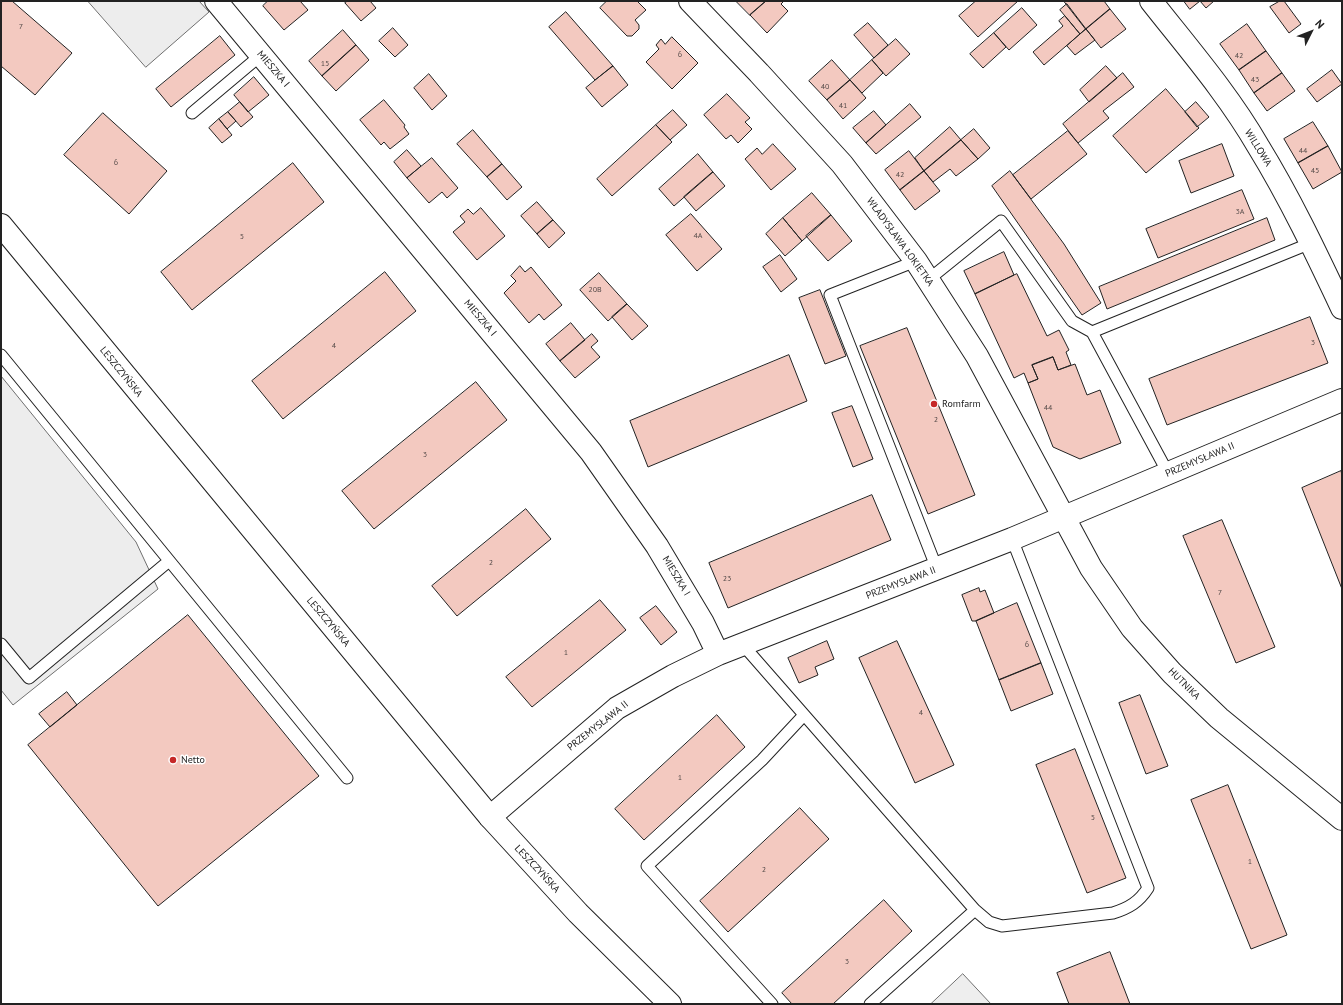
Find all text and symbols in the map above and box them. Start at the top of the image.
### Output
north arrow [1291,12,1331,52]
text: N [1312,17,1328,31]
house number: 7 [19,22,23,32]
street label: MIESZKA I [254,48,292,90]
house number: 6 [678,50,682,60]
house number: 42 [1235,51,1243,61]
house number: 15 [321,59,329,69]
house number: 43 [1251,75,1259,85]
house number: 40 [821,82,829,92]
house number: 41 [839,101,847,111]
street label: WILLOWA [1242,127,1274,169]
house number: 44 [1299,146,1307,156]
house number: 6 [114,158,118,168]
house number: 45 [1311,166,1319,176]
house number: 42 [896,170,904,180]
street label: WŁADYSŁAWA ŁOKIETKA [864,195,936,289]
house number: 3A [1235,207,1245,217]
house number: 4A [693,231,703,241]
house number: 5 [240,232,244,242]
house number: 20B [588,285,602,295]
street label: MIESZKA I [461,297,499,339]
house number: 3 [1311,338,1315,348]
house number: 4 [332,341,336,351]
street label: LESZCZYŃSKA [97,345,145,399]
place label: Romfarm [942,398,981,410]
marker: Romfarm [929,399,939,409]
house number: 44 [1044,403,1052,413]
house number: 2 [934,415,938,425]
street label: PRZEMYSŁAWA II [1164,440,1236,480]
house number: 3 [423,450,427,460]
street label: MIESZKA I [659,554,693,598]
house number: 2 [489,558,493,568]
street label: PRZEMYSŁAWA II [864,564,938,602]
house number: 23 [723,574,731,584]
house number: 7 [1218,588,1222,598]
street label: LESZCZYŃSKA [304,595,352,649]
house number: 6 [1025,640,1029,650]
house number: 1 [564,648,568,658]
street label: HUTNIKA [1166,666,1202,702]
street label: PRZEMYSŁAWA II [565,698,631,754]
house number: 4 [919,708,923,718]
place label: Netto [181,754,205,766]
marker: Netto [168,755,178,765]
house number: 1 [678,773,682,783]
house number: 5 [1091,813,1095,823]
street label: LESZCZYŃSKA [512,843,562,895]
house number: 1 [1248,857,1252,867]
house number: 2 [762,865,766,875]
house number: 3 [845,957,849,967]

